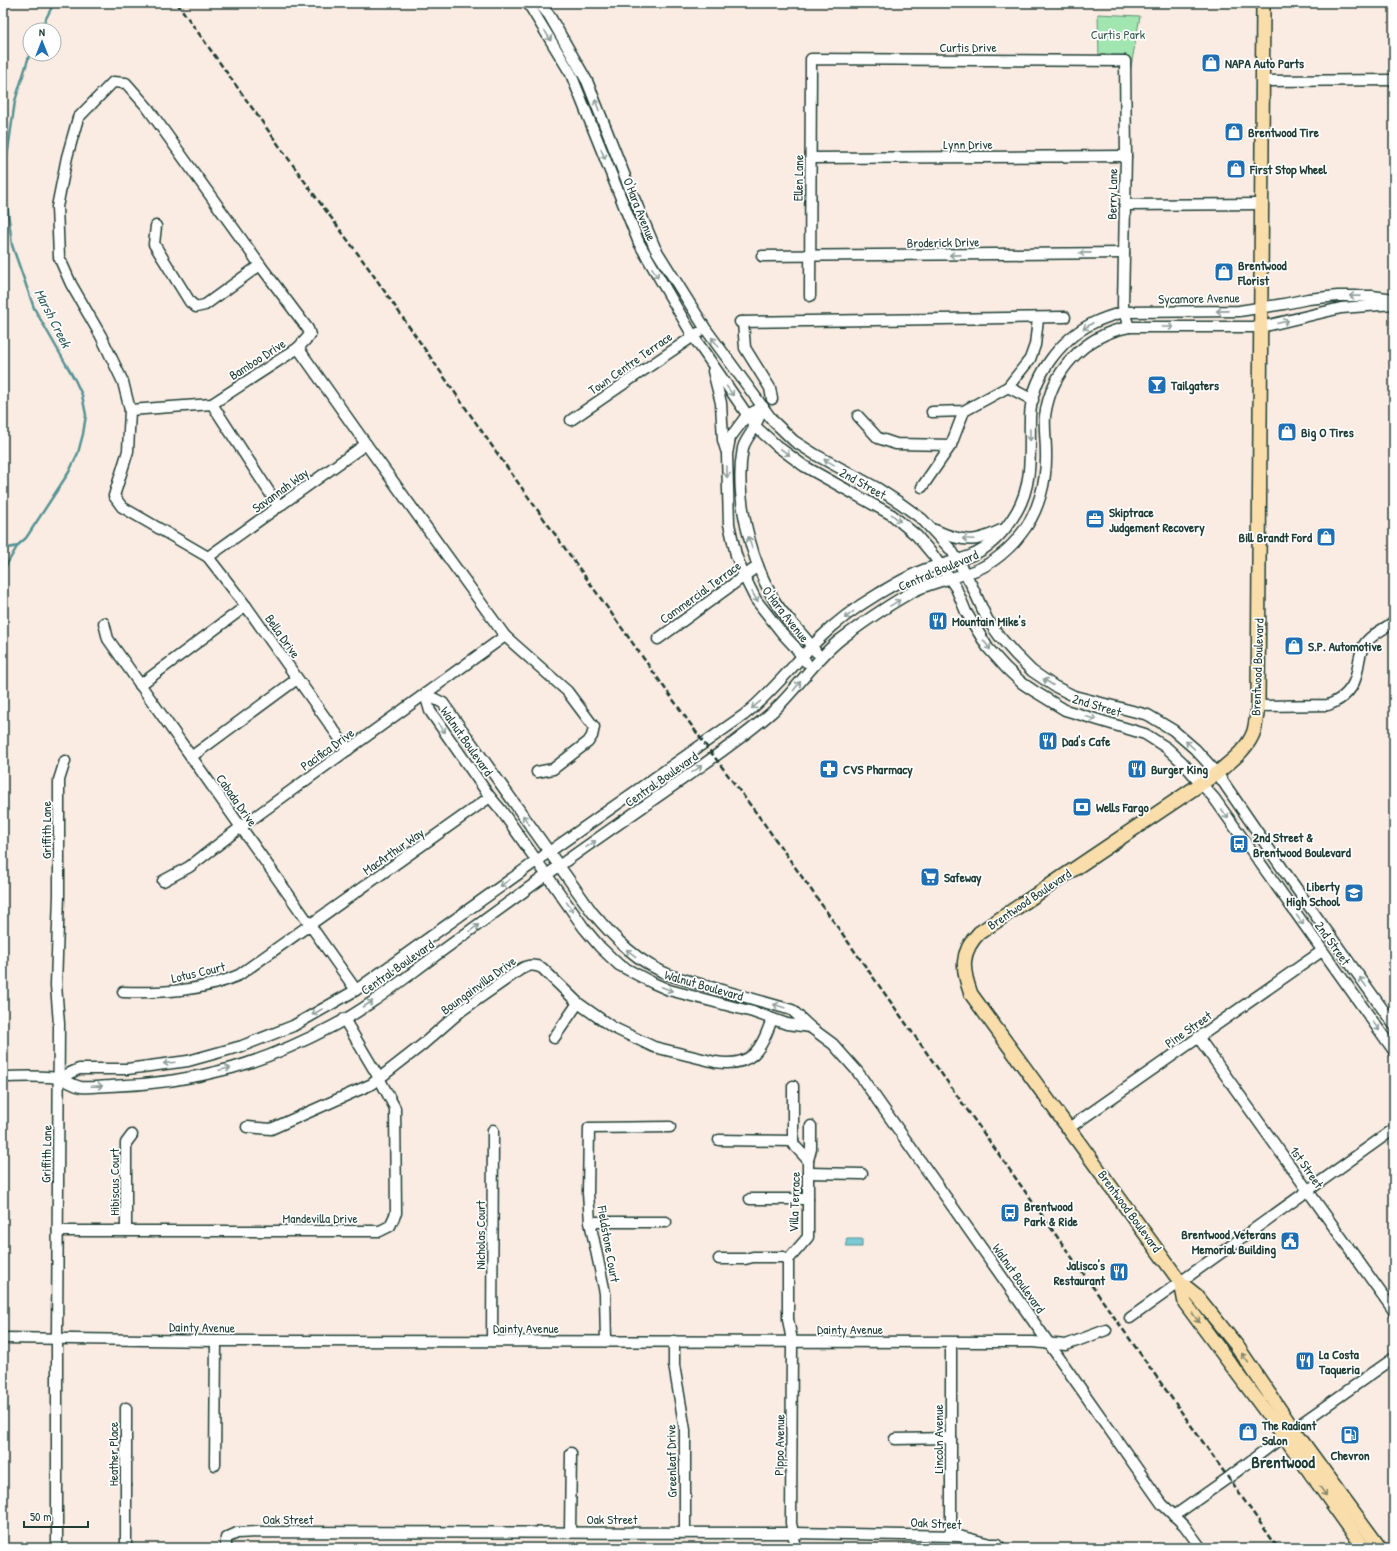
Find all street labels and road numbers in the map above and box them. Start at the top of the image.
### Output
street label: Curtis Drive [939,38,997,56]
street label: Lynn Drive [943,135,993,153]
street label: Ellen Lane [789,155,807,201]
street label: Berry Lane [1103,168,1121,220]
street label: O'Hara Avenue [619,175,661,243]
street label: Broderick Drive [906,232,980,252]
street label: Sycamore Avenue [1158,288,1240,308]
street label: Town Centre Terrace [584,327,676,399]
street label: Bamboo Drive [225,334,289,384]
street label: Savannah Way [248,463,312,516]
street label: 2nd Street [837,463,890,503]
street label: Central Boulevard [895,545,981,595]
street label: Commercial Terrace [656,556,744,628]
street label: O'Hara Avenue [758,582,814,646]
street label: Bella Drive [261,610,305,662]
street label: Brentwood Boulevard [1246,618,1268,716]
street label: 2nd Street [1070,689,1124,721]
street label: Walnut Boulevard [436,703,498,779]
street label: Pacifica Drive [297,723,357,775]
street label: Central Boulevard [621,747,701,811]
street label: Cabada Drive [212,770,262,830]
street label: Griffith Lane [37,801,55,859]
street label: MacArthur Way [359,823,428,879]
street label: Brentwood Boulevard [983,864,1075,934]
street label: 2nd Street [1311,917,1355,969]
street label: Central Boulevard [357,935,437,999]
street label: Boungainvilla Drive [437,952,519,1018]
street label: Lotus Court [169,957,227,987]
street label: Walnut Boulevard [663,965,745,1005]
street label: Pine Street [1161,1006,1215,1052]
street label: Griffith Lane [36,1125,56,1183]
street label: 1st Street [1286,1142,1328,1192]
street label: Hibiscus Court [105,1148,123,1216]
street label: Brentwood Boulevard [1094,1166,1166,1256]
street label: Villa Terrace [784,1171,804,1233]
street label: Nicholas Court [471,1200,489,1270]
street label: Fieldstone Court [593,1203,625,1284]
street label: Mandevilla Drive [282,1209,358,1227]
street label: Walnut Boulevard [988,1240,1050,1316]
street label: Dainty Avenue [169,1317,235,1337]
street label: Dainty Avenue [493,1319,559,1337]
street label: Dainty Avenue [817,1320,883,1338]
street label: Lincoln Avenue [929,1404,947,1474]
street label: Pippo Avenue [769,1414,789,1476]
street label: Heather Place [104,1422,122,1486]
street label: Greenleaf Drive [661,1424,681,1498]
street label: Oak Street [263,1510,314,1528]
street label: Oak Street [587,1510,638,1528]
street label: Oak Street [910,1513,962,1533]

